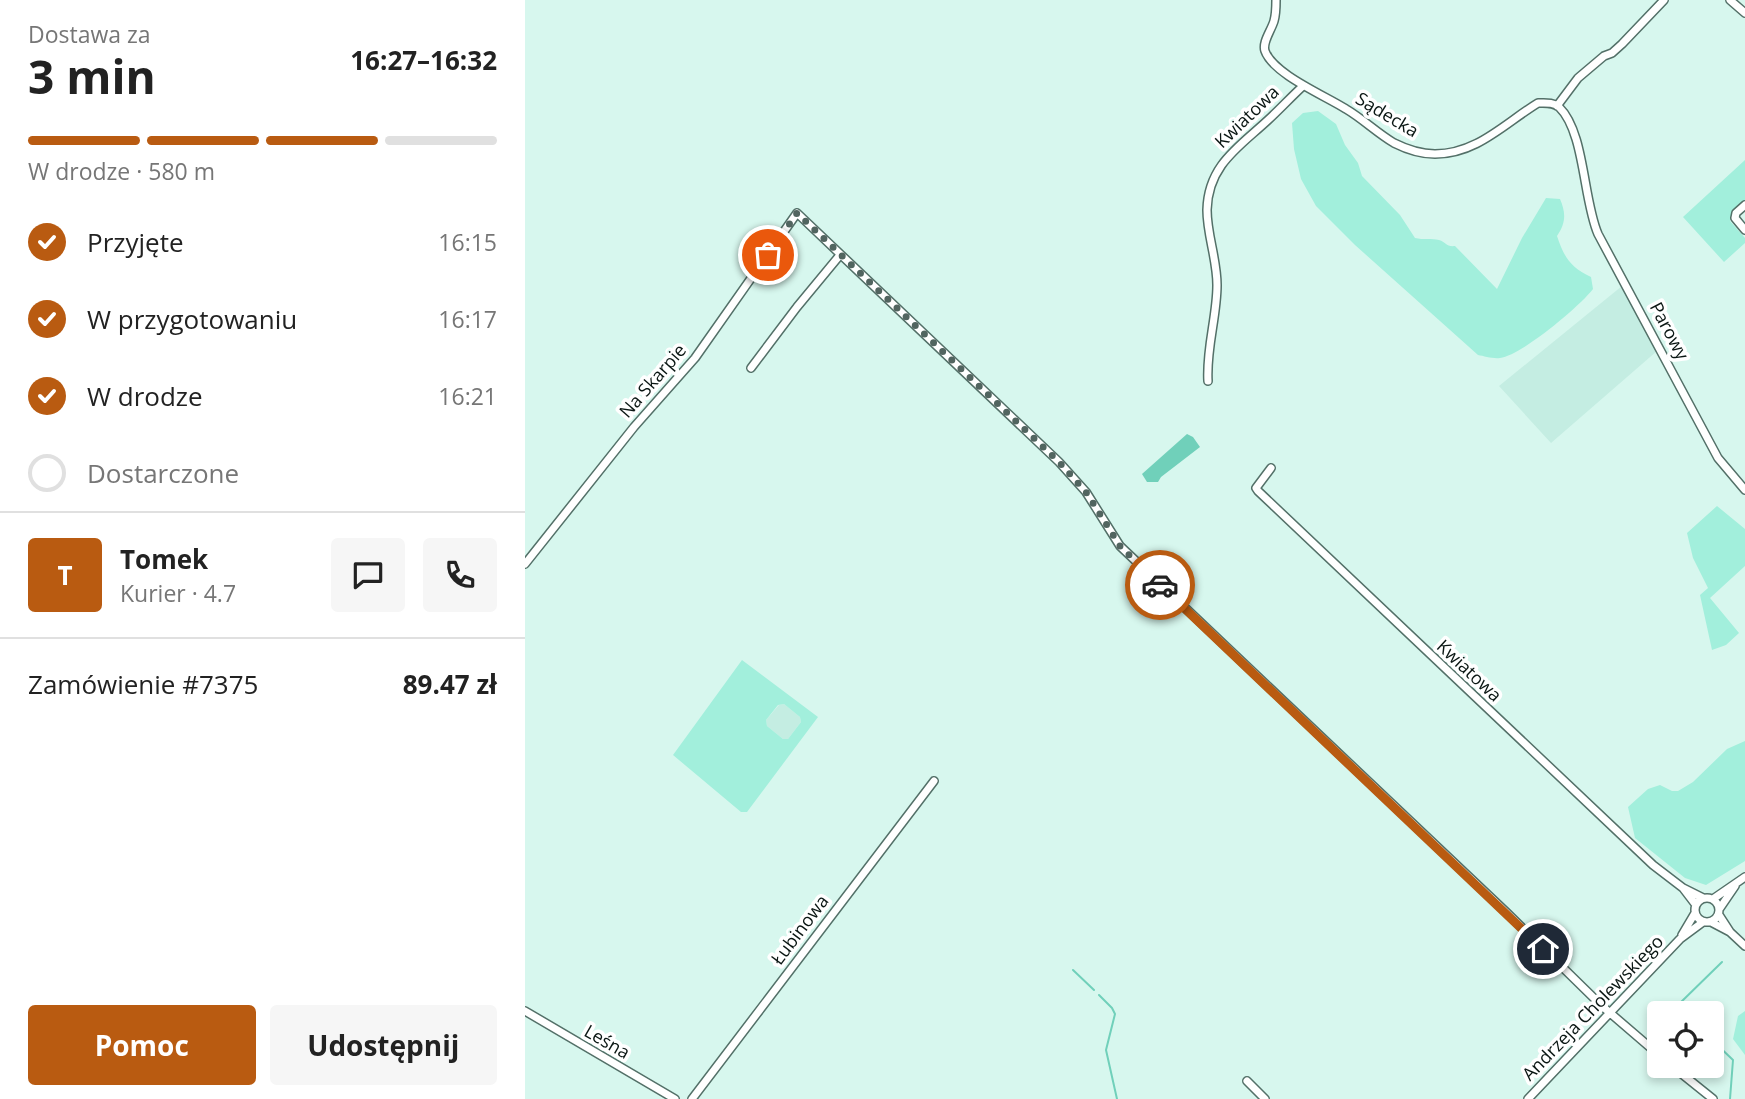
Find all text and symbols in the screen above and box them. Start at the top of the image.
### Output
text: Dostawa za [28,18,151,50]
text: 16:27–16:32 [350,42,497,78]
text: 3 min [28,45,156,107]
street label: Kwiatowa [1209,80,1284,153]
street label: Sądecka [1352,86,1423,142]
text: W drodze · 580 m [28,155,215,187]
icon: check [28,223,66,261]
text: Przyjęte [87,224,184,260]
pin [738,225,798,285]
text: 16:15 [438,226,497,258]
icon: bag [749,236,787,274]
street label: Parowy [1645,298,1695,364]
icon: check [28,300,66,338]
text: W przygotowaniu [87,301,297,337]
text: 16:17 [438,303,497,335]
street label: Na Skarpie [613,338,691,422]
icon: check [28,377,66,415]
text: W drodze [87,378,203,414]
text: 16:21 [438,380,497,412]
text: Dostarczone [87,455,239,491]
button: chat [331,538,405,612]
button: phone [423,538,497,612]
text: Tomek [120,541,208,577]
courier [1125,550,1195,620]
text: T [57,557,73,593]
icon: car [1141,566,1179,604]
text: Kurier · 4.7 [120,577,236,609]
street label: Kwiatowa [1432,634,1507,707]
text: Zamówienie #7375 [28,666,258,702]
text: 89.47 zł [403,666,497,702]
street label: Łubinowa [765,890,833,969]
pin [1513,919,1573,979]
street label: Andrzeja Cholewskiego [1516,929,1668,1085]
icon: home [1524,930,1562,968]
map controls [1647,1001,1724,1078]
button: locate [1647,1001,1724,1078]
button: Pomoc [28,1005,256,1085]
button: Udostępnij [270,1005,497,1085]
street label: Leśna [580,1018,635,1064]

